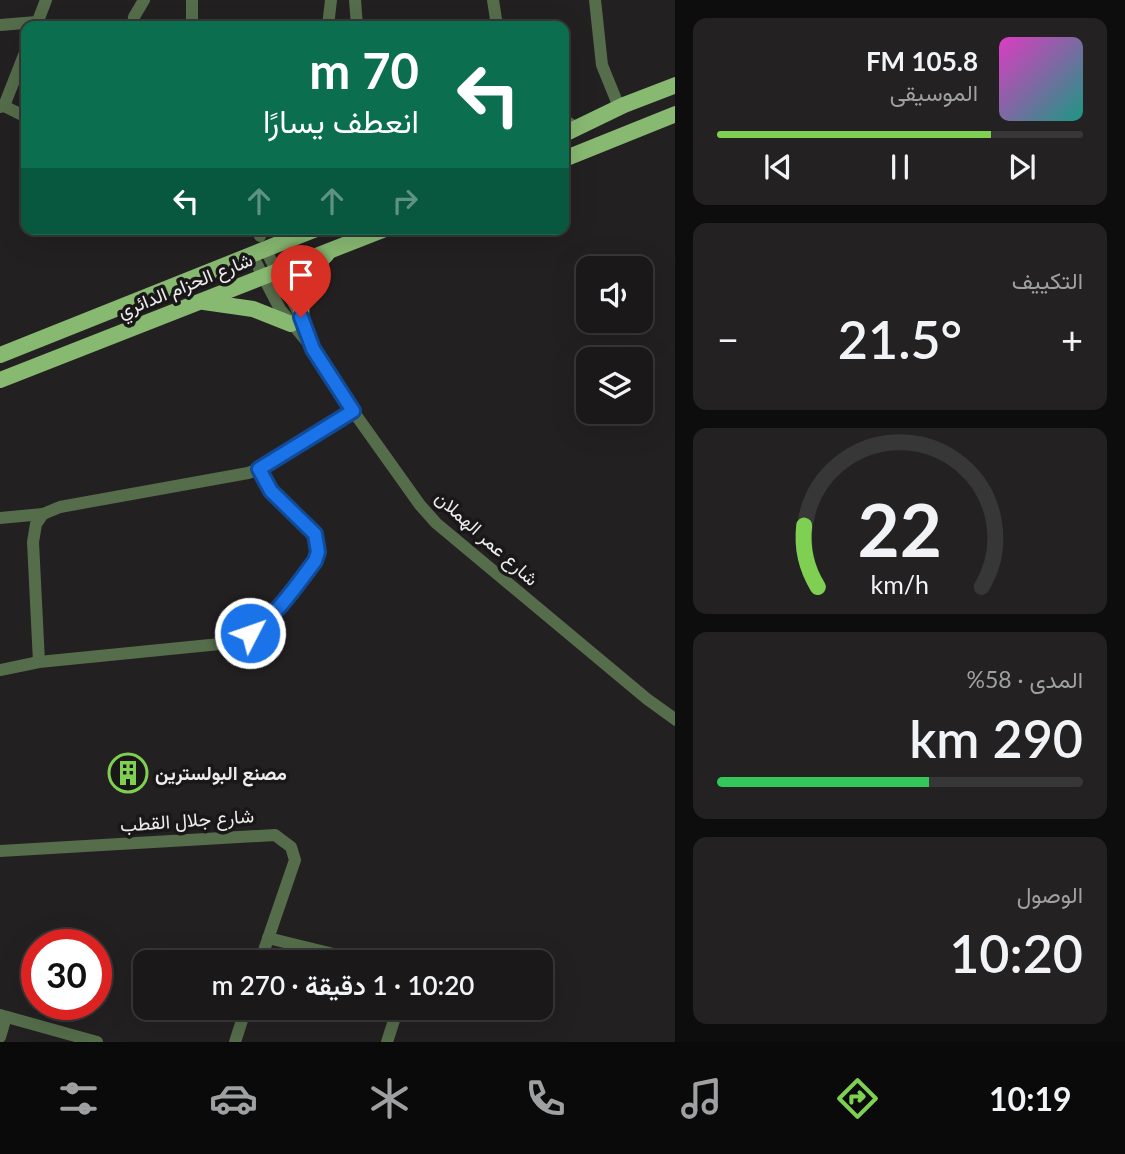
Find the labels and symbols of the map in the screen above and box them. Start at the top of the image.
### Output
pin [271,245,331,317]
street label: شارع الحزام الدائري [114,247,258,327]
street label: شارع عمر الهملان [430,485,544,591]
position arrow [213,596,287,670]
building icon: مصنع البولسترين [107,752,149,794]
place label: مصنع البولسترين [155,761,287,787]
street label: شارع جلال القطب [119,803,255,838]
speed limit sign: 30 [21,929,112,1020]

